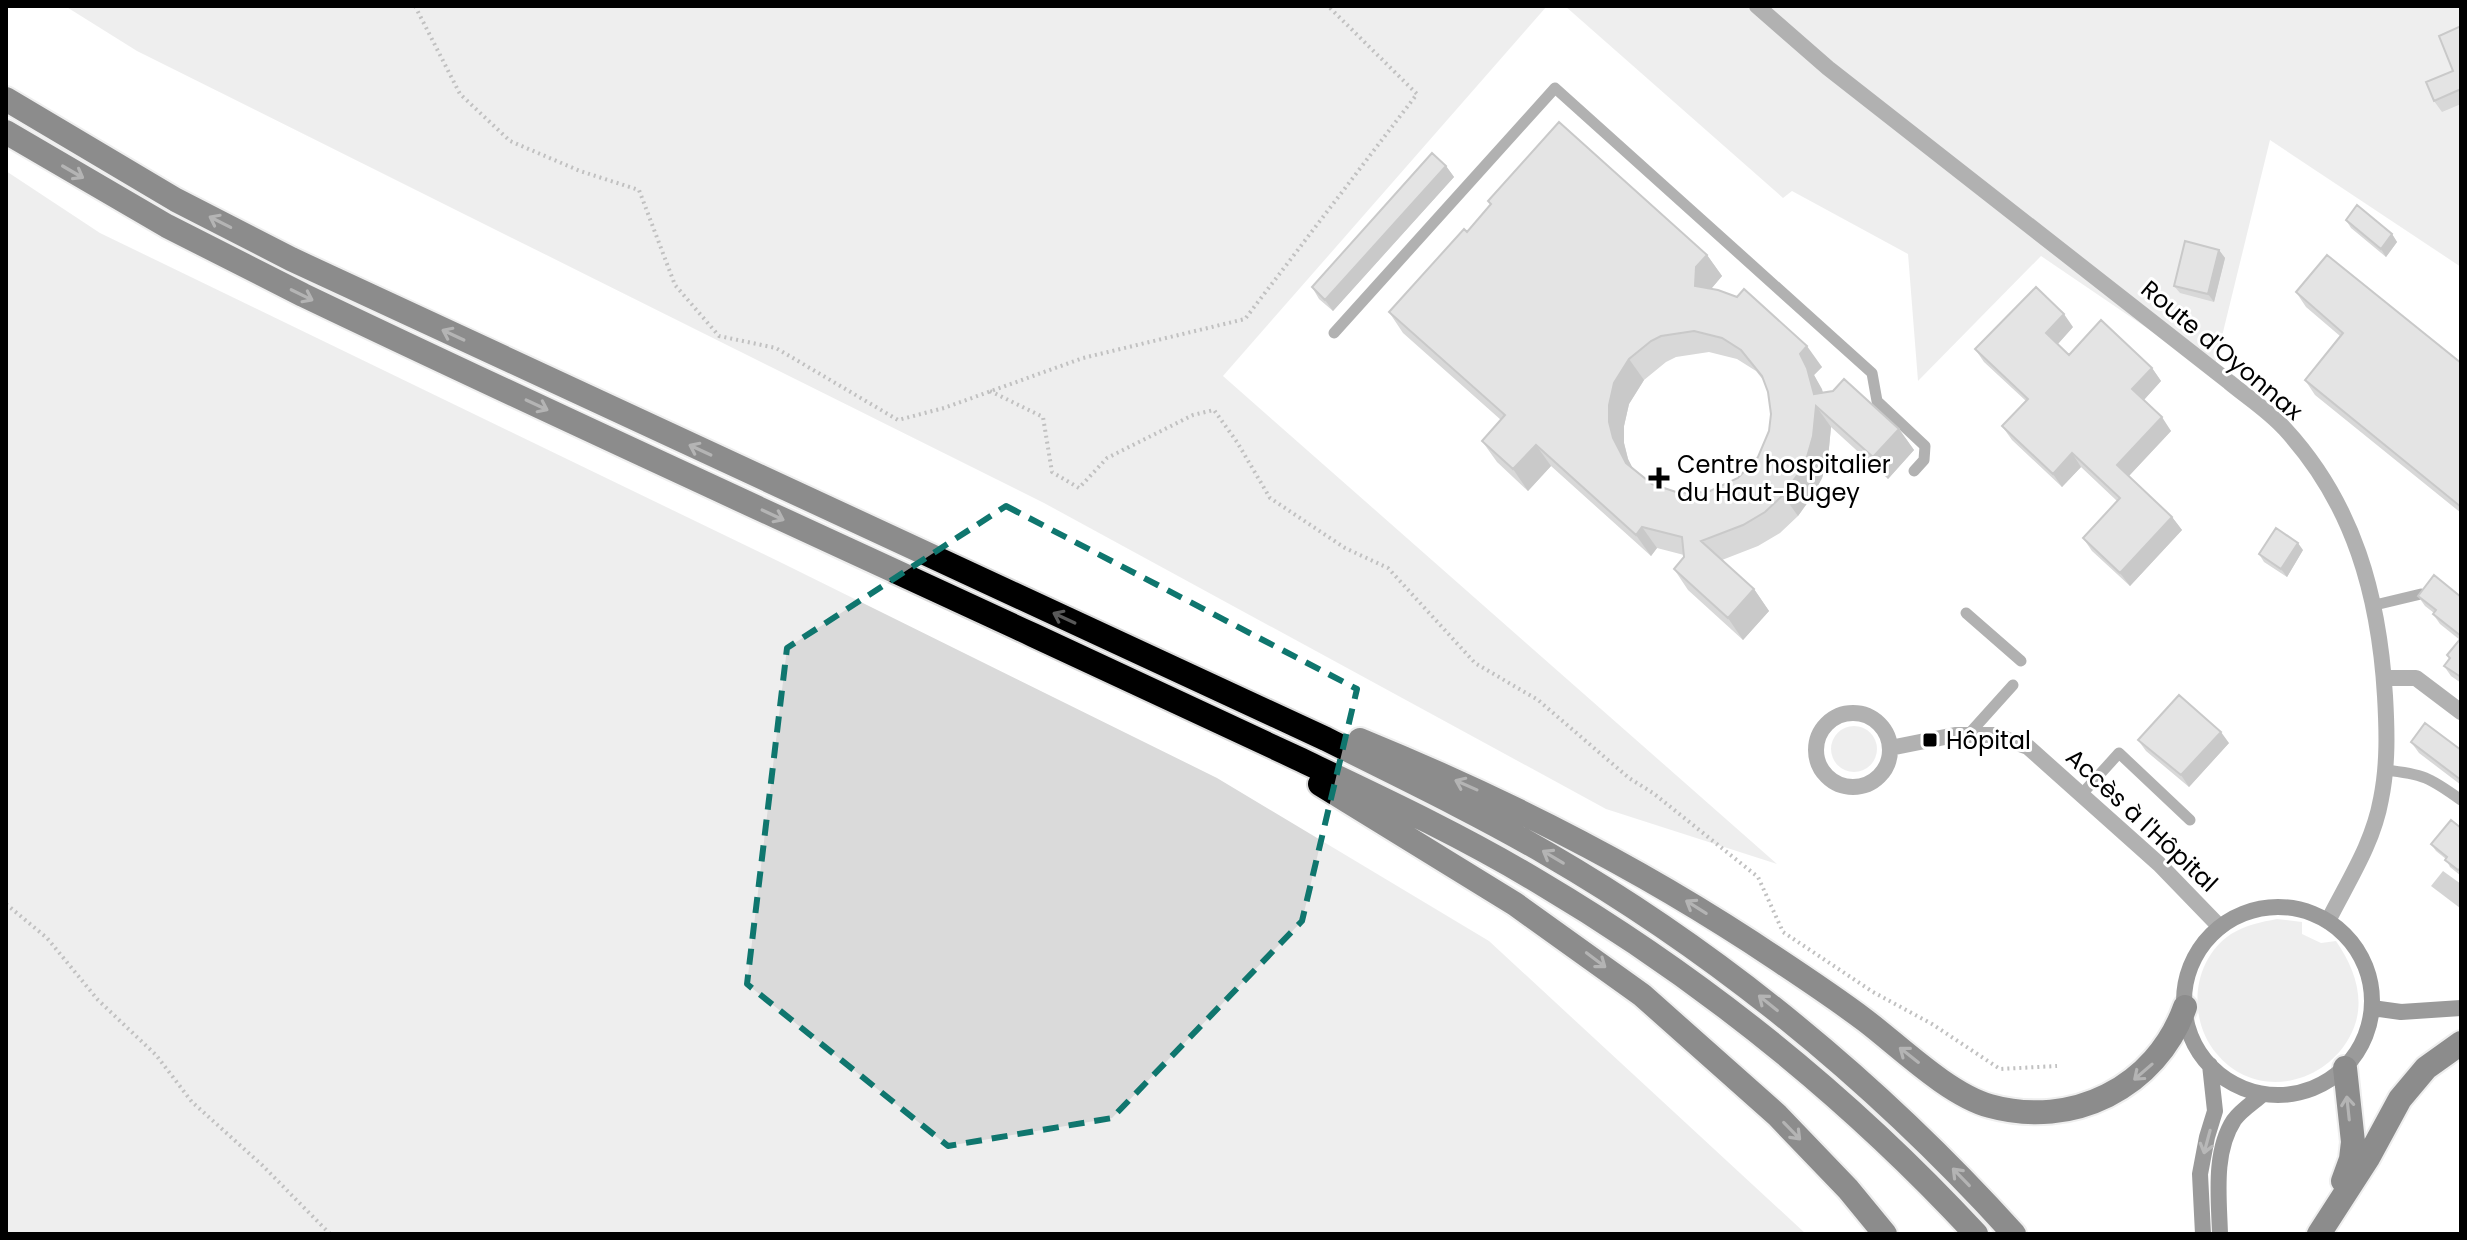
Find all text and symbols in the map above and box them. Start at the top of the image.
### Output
one-way arrow [61,165,84,181]
one-way arrow [208,213,232,229]
street label: Route d'Oyonnax [2134,273,2310,428]
one-way arrow [289,288,313,303]
one-way arrow [442,327,466,342]
one-way arrow [525,398,549,413]
one-way arrow [689,442,713,457]
place label: Centre hospitalier du Haut-Bugey [1677,448,1891,509]
marker: Centre hospitalier du Haut-Bugey [1648,467,1670,489]
one-way arrow [761,508,785,523]
one-way arrow [1052,610,1076,625]
place label: Hôpital [1946,724,2031,757]
marker: Hôpital [1921,731,1939,749]
street label: Accès à l'Hôpital [2059,741,2225,899]
one-way arrow [1454,777,1478,792]
one-way arrow [1542,849,1565,865]
one-way arrow [1685,898,1707,915]
one-way arrow [1584,952,1606,969]
one-way arrow [1758,994,1779,1012]
one-way arrow [1899,1046,1920,1063]
one-way arrow [2133,1062,2153,1080]
one-way arrow [2341,1095,2356,1121]
one-way arrow [1782,1120,1800,1140]
one-way arrow [2198,1128,2213,1154]
one-way arrow [1951,1167,1970,1187]

